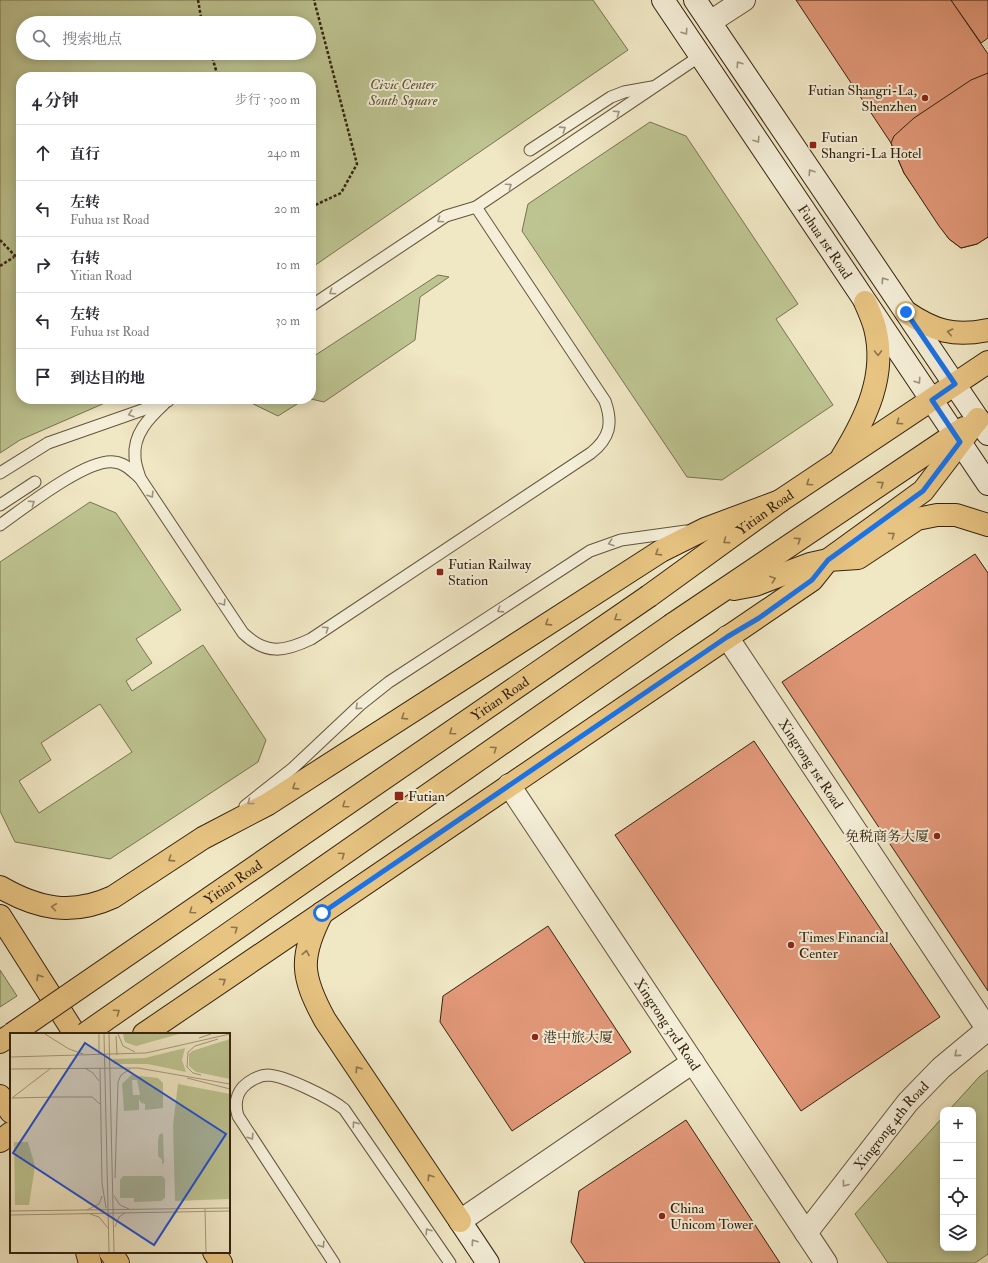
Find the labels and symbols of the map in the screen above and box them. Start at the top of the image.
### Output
one-way arrow [680,28,687,35]
one-way arrow [736,61,744,68]
park label: Civic Center South Square [368,76,438,109]
place label: Futian Shangri-La, Shenzhen [808,82,917,115]
marker: Futian Shangri-La, Shenzhen [920,93,930,103]
one-way arrow [612,111,619,118]
one-way arrow [559,126,566,134]
place label: Futian Shangri-La Hotel [821,129,922,162]
one-way arrow [752,136,759,143]
marker: Futian Shangri-La Hotel [808,140,818,150]
one-way arrow [808,169,816,176]
one-way arrow [505,183,512,190]
street label: Fuhua 1st Road [794,201,856,282]
one-way arrow [437,215,444,223]
one-way arrow [882,277,889,284]
one-way arrow [329,287,336,294]
route end [897,303,915,321]
one-way arrow [946,328,953,336]
one-way arrow [874,350,882,356]
one-way arrow [914,377,921,384]
one-way arrow [128,409,135,418]
one-way arrow [897,417,904,424]
one-way arrow [806,478,813,485]
one-way arrow [876,482,883,489]
street label: Yitian Road [733,486,797,539]
one-way arrow [146,490,153,497]
one-way arrow [28,501,35,508]
one-way arrow [888,533,895,540]
one-way arrow [723,536,730,544]
one-way arrow [794,537,801,545]
one-way arrow [608,538,615,547]
one-way arrow [655,548,662,556]
place label: Futian Railway Station [448,556,532,589]
marker: Futian Railway Station [435,567,445,577]
one-way arrow [769,575,776,583]
one-way arrow [218,599,226,606]
one-way arrow [497,605,504,613]
one-way arrow [615,613,622,620]
one-way arrow [546,619,553,626]
one-way arrow [322,626,329,634]
street label: Yitian Road [468,673,532,724]
one-way arrow [355,702,363,709]
one-way arrow [401,712,408,719]
street label: Xingrong 1st Road [775,715,847,812]
one-way arrow [450,727,457,734]
one-way arrow [490,747,497,754]
one-way arrow [292,782,299,789]
place label: Futian [408,788,445,805]
marker: Futian [393,790,405,802]
one-way arrow [248,797,255,804]
one-way arrow [343,800,350,807]
place label: 免税商务大厦 [845,828,929,845]
marker: 免税商务大厦 [932,831,942,841]
one-way arrow [338,852,345,860]
one-way arrow [168,854,175,862]
street label: Yitian Road [201,856,265,908]
one-way arrow [51,903,57,912]
route start [313,904,331,922]
one-way arrow [189,906,196,913]
one-way arrow [231,926,238,934]
place label: Times Financial Center [799,929,889,962]
marker: Times Financial Center [786,940,796,950]
one-way arrow [302,950,310,956]
one-way arrow [37,975,44,982]
street label: Xingrong 3rd Road [631,975,704,1074]
one-way arrow [218,978,225,985]
one-way arrow [113,1009,120,1017]
place label: 港中旅大厦 [543,1029,613,1046]
marker: 港中旅大厦 [530,1032,540,1042]
inset map [10,1033,230,1253]
one-way arrow [954,1049,962,1056]
one-way arrow [355,1066,362,1073]
street label: Xingrong 4th Road [850,1078,932,1173]
one-way arrow [353,1121,360,1128]
one-way arrow [246,1132,253,1139]
one-way arrow [427,1174,435,1181]
one-way arrow [843,1179,850,1186]
place label: China Unicom Tower [670,1200,754,1233]
marker: China Unicom Tower [657,1211,667,1221]
one-way arrow [425,1228,433,1235]
one-way arrow [471,1239,479,1246]
one-way arrow [318,1241,325,1248]

